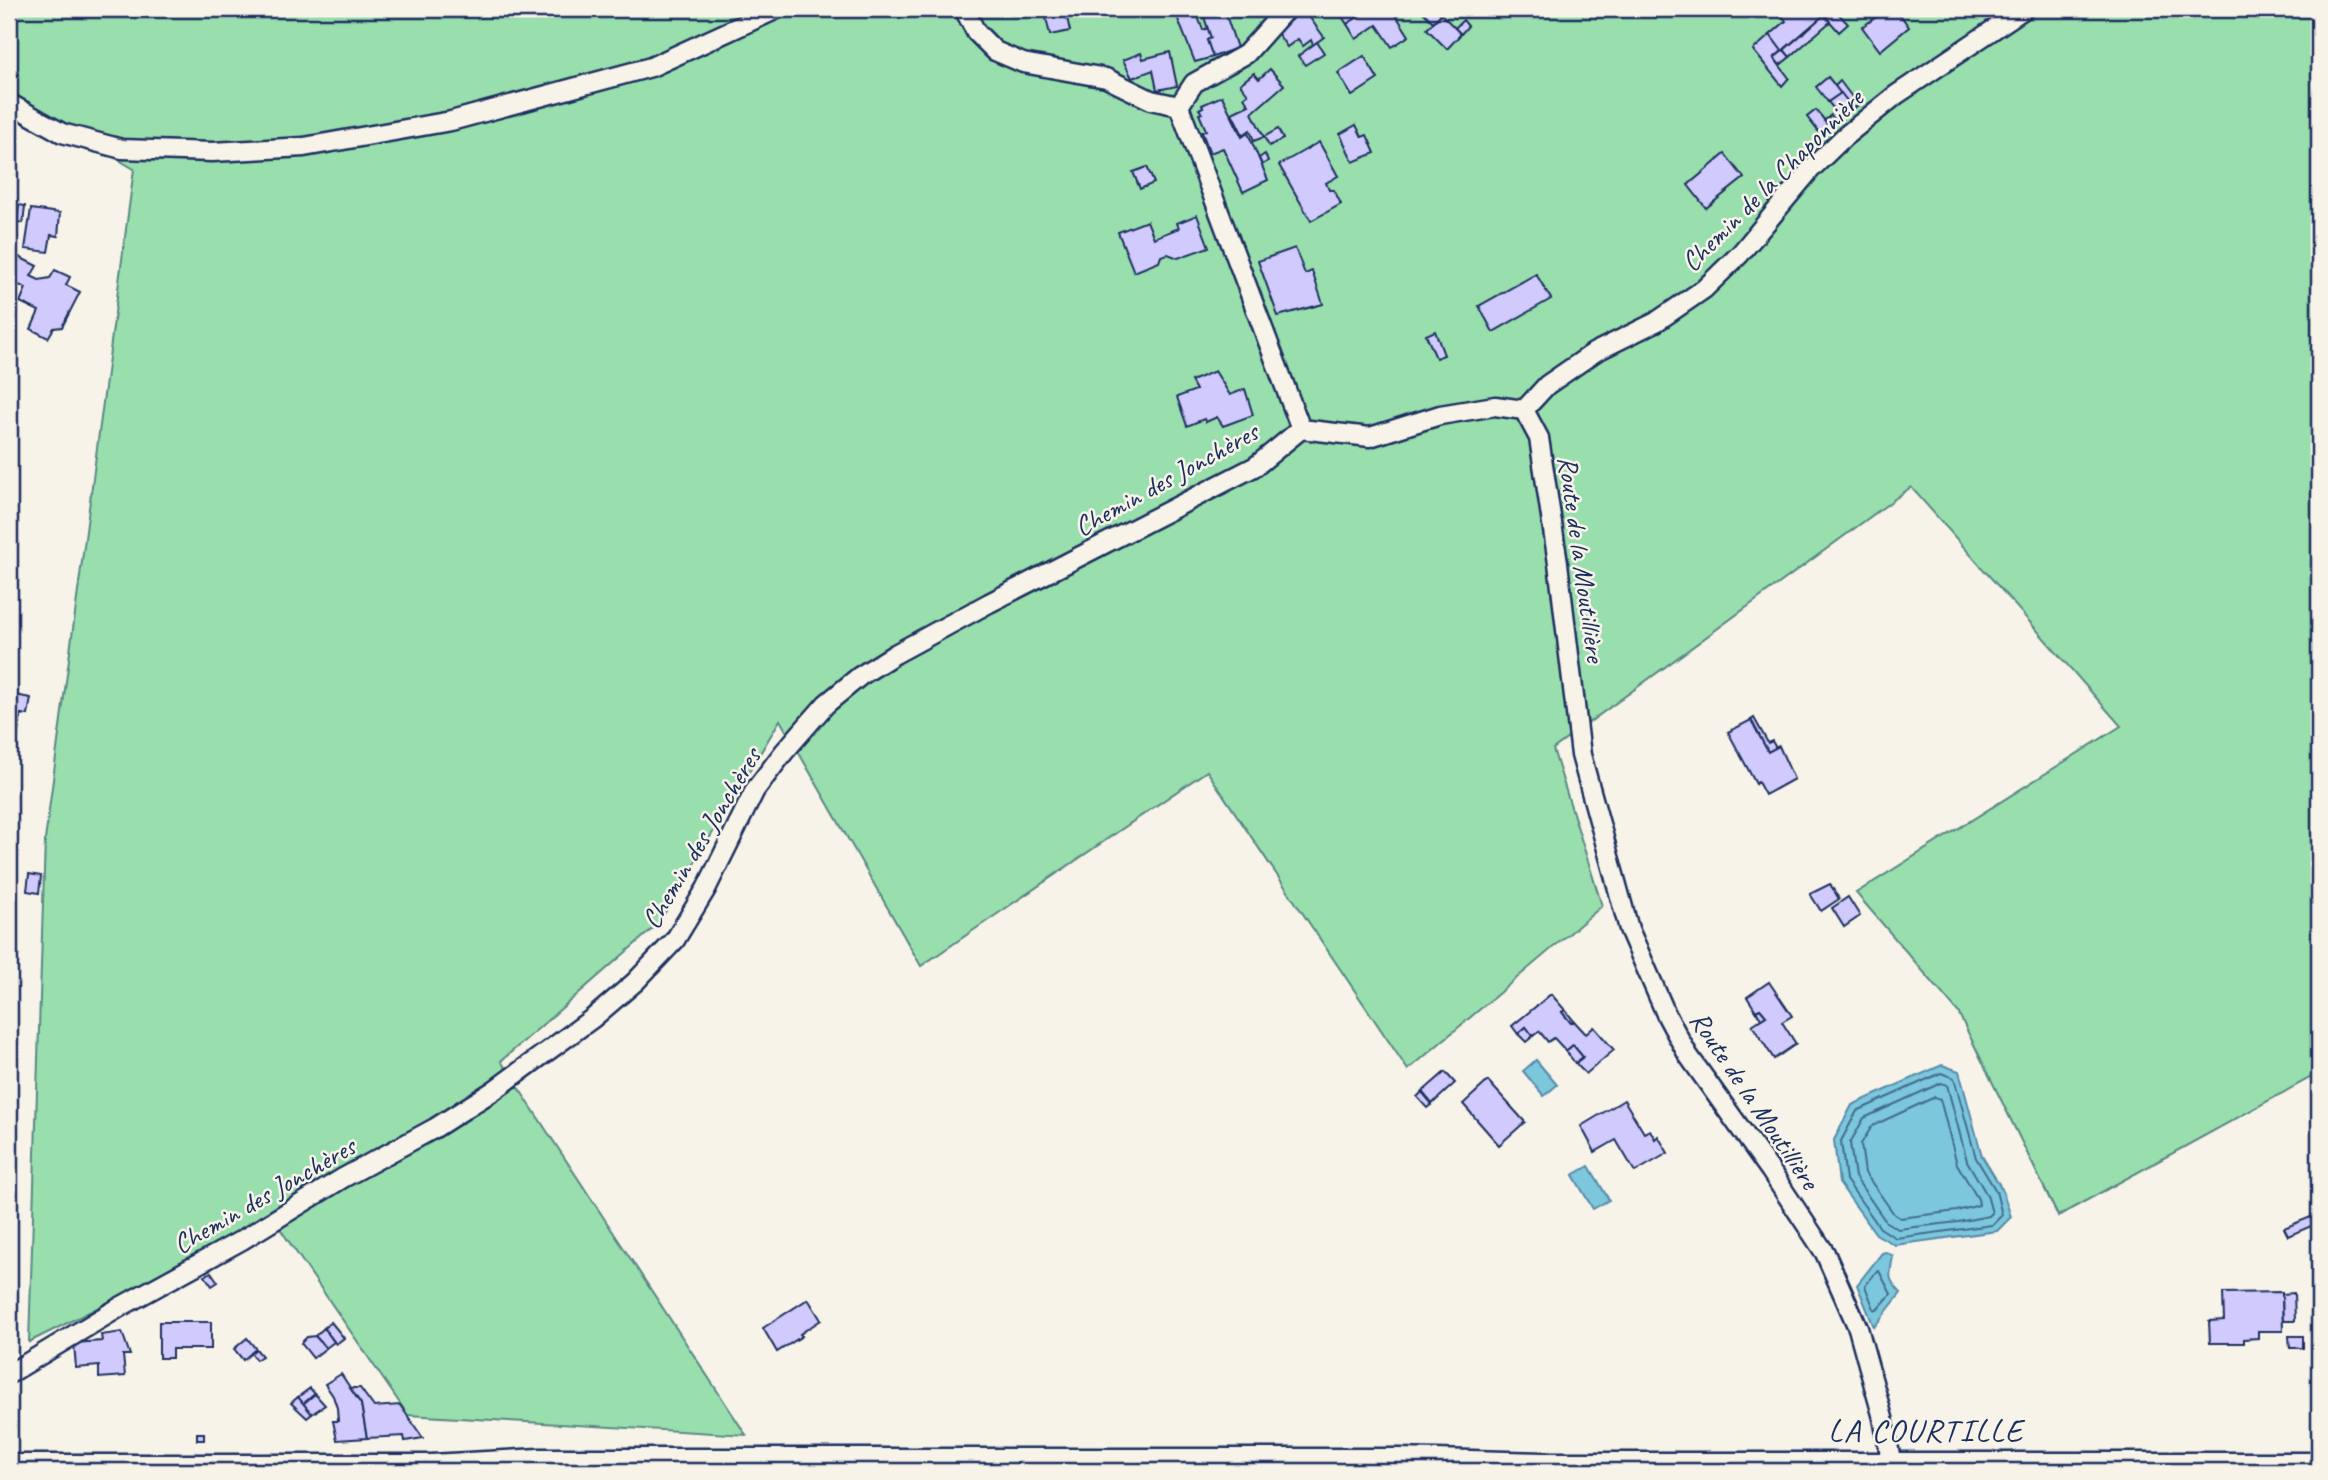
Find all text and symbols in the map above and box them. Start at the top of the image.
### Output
street label: Chemin de la Chaponnière [1673,80,1872,279]
street label: Chemin des Jonchères [1068,413,1266,544]
street label: Route de la Moutillière [1550,454,1614,666]
street label: Chemin des Jonchères [633,739,770,935]
street label: Route de la Moutillière [1682,1004,1829,1197]
street label: Chemin des Jonchères [167,1127,364,1261]
district label: LA COURTILLE [1828,1410,2026,1451]

